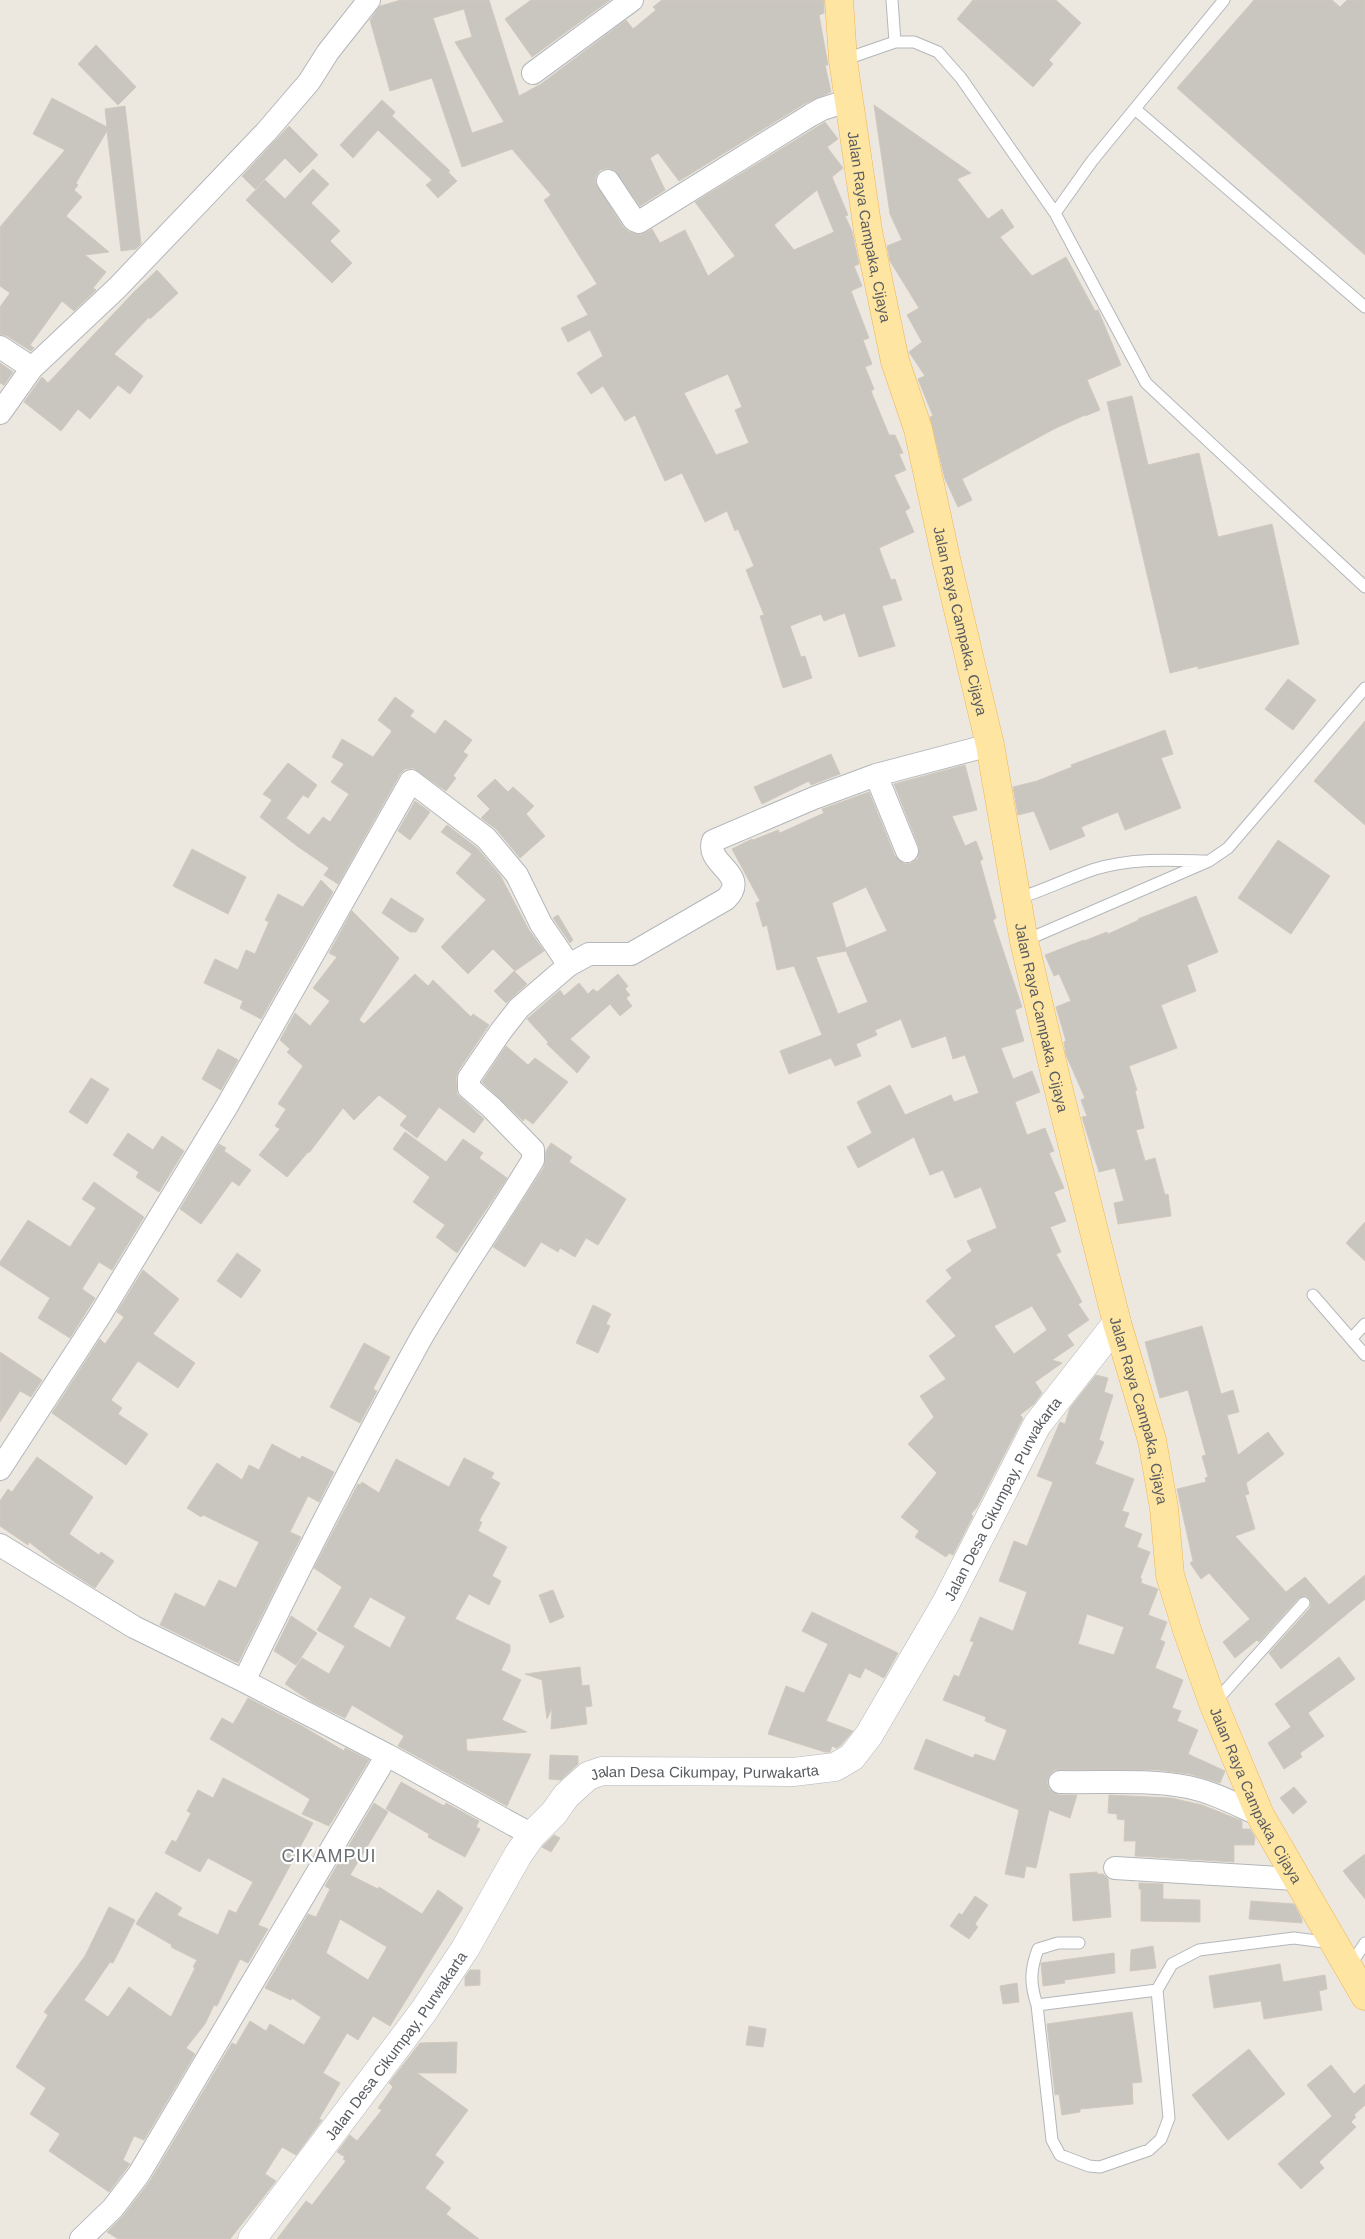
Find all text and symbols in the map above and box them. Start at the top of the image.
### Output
street label: Jalan Raya Campaka, Cijaya [845,130,895,324]
street label: Jalan Raya Campaka, Cijaya [931,525,991,718]
street label: Jalan Raya Campaka, Cijaya [1012,922,1073,1114]
street label: Jalan Raya Campaka, Cijaya [1107,1315,1172,1506]
street label: Jalan Desa Cikumpay, Purwakarta [940,1393,1065,1603]
street label: Jalan Raya Campaka, Cijaya [1207,1704,1306,1887]
street label: Jalan Desa Cikumpay, Purwakarta [588,1760,820,1783]
district label: CIKAMPUI [281,1846,377,1866]
street label: Jalan Desa Cikumpay, Purwakarta [321,1947,470,2143]

